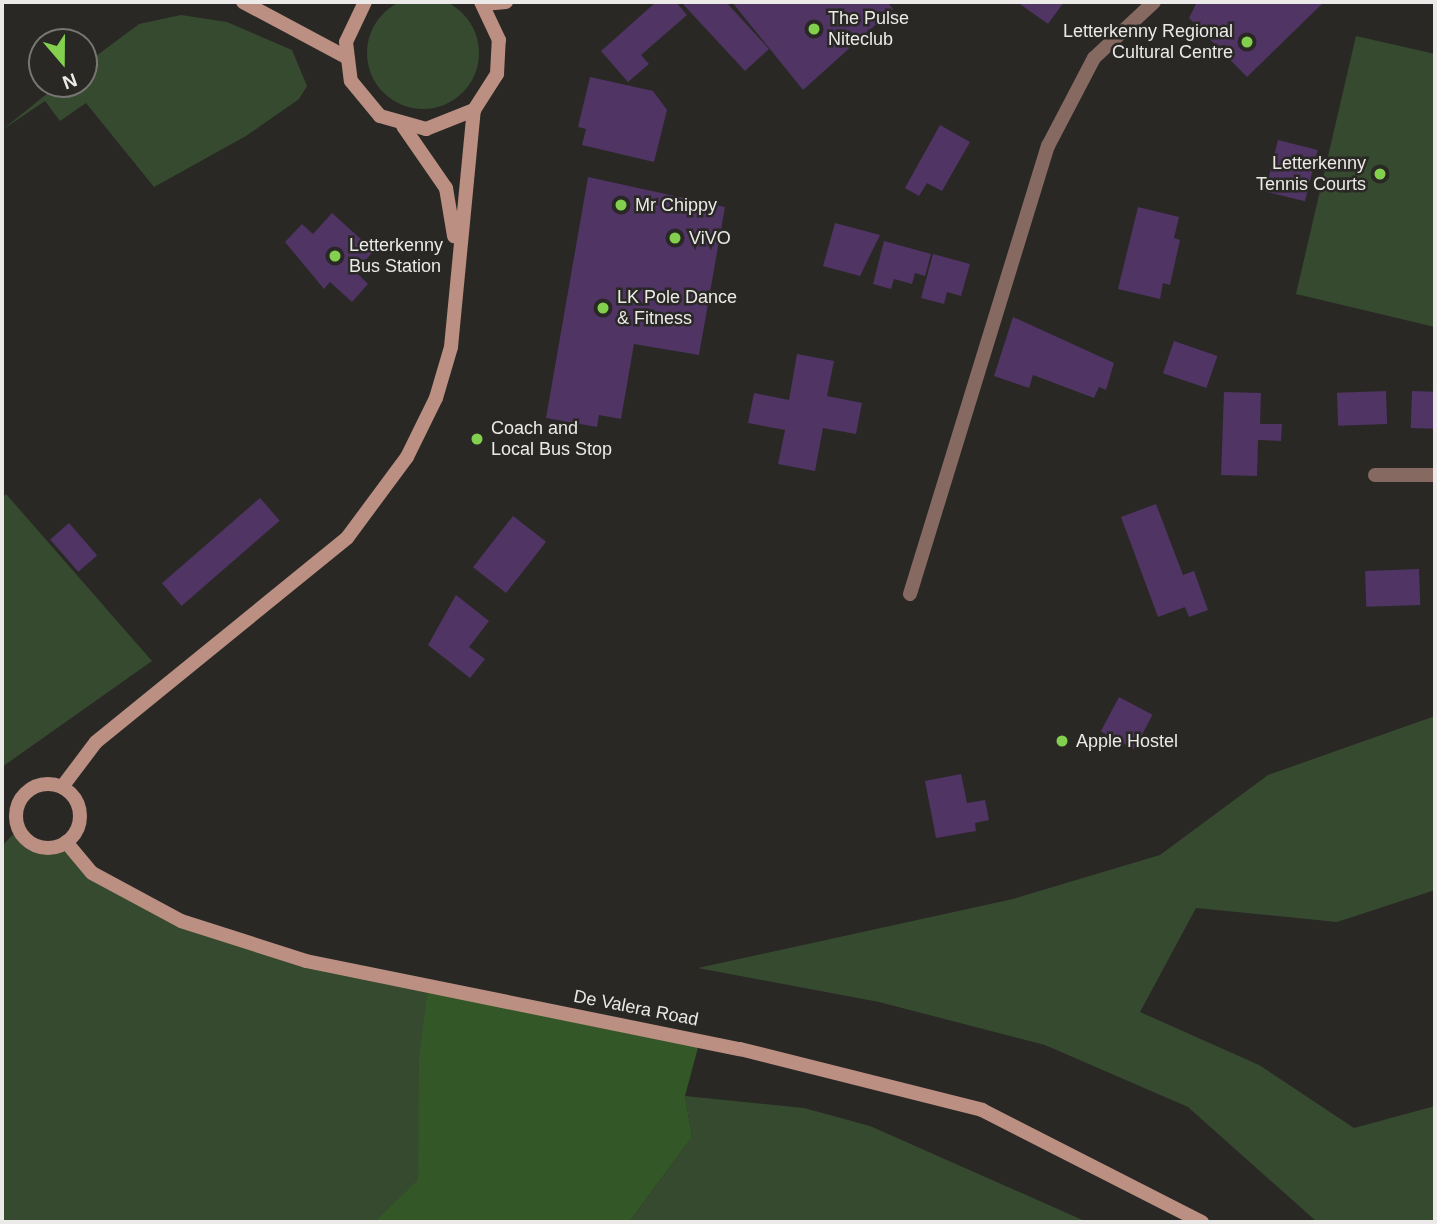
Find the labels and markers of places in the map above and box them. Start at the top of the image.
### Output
place label: The Pulse Niteclub [828,8,909,50]
marker: The Pulse Niteclub [806,21,822,37]
place label: Letterkenny Regional Cultural Centre [1063,21,1233,64]
marker: Letterkenny Regional Cultural Centre [1239,34,1255,50]
place label: Letterkenny Tennis Courts [1256,153,1366,196]
marker: Letterkenny Tennis Courts [1372,166,1388,182]
place label: Mr Chippy [635,194,717,216]
marker: Mr Chippy [613,197,629,213]
place label: ViVO [689,227,731,249]
marker: ViVO [667,230,683,246]
place label: Letterkenny Bus Station [349,235,443,278]
marker: Letterkenny Bus Station [327,248,343,264]
place label: LK Pole Dance & Fitness [617,287,737,330]
marker: LK Pole Dance & Fitness [595,300,611,316]
place label: Coach and Local Bus Stop [491,418,612,460]
marker: Coach and Local Bus Stop [469,431,485,447]
place label: Apple Hostel [1076,730,1178,752]
marker: Apple Hostel [1054,733,1070,749]

